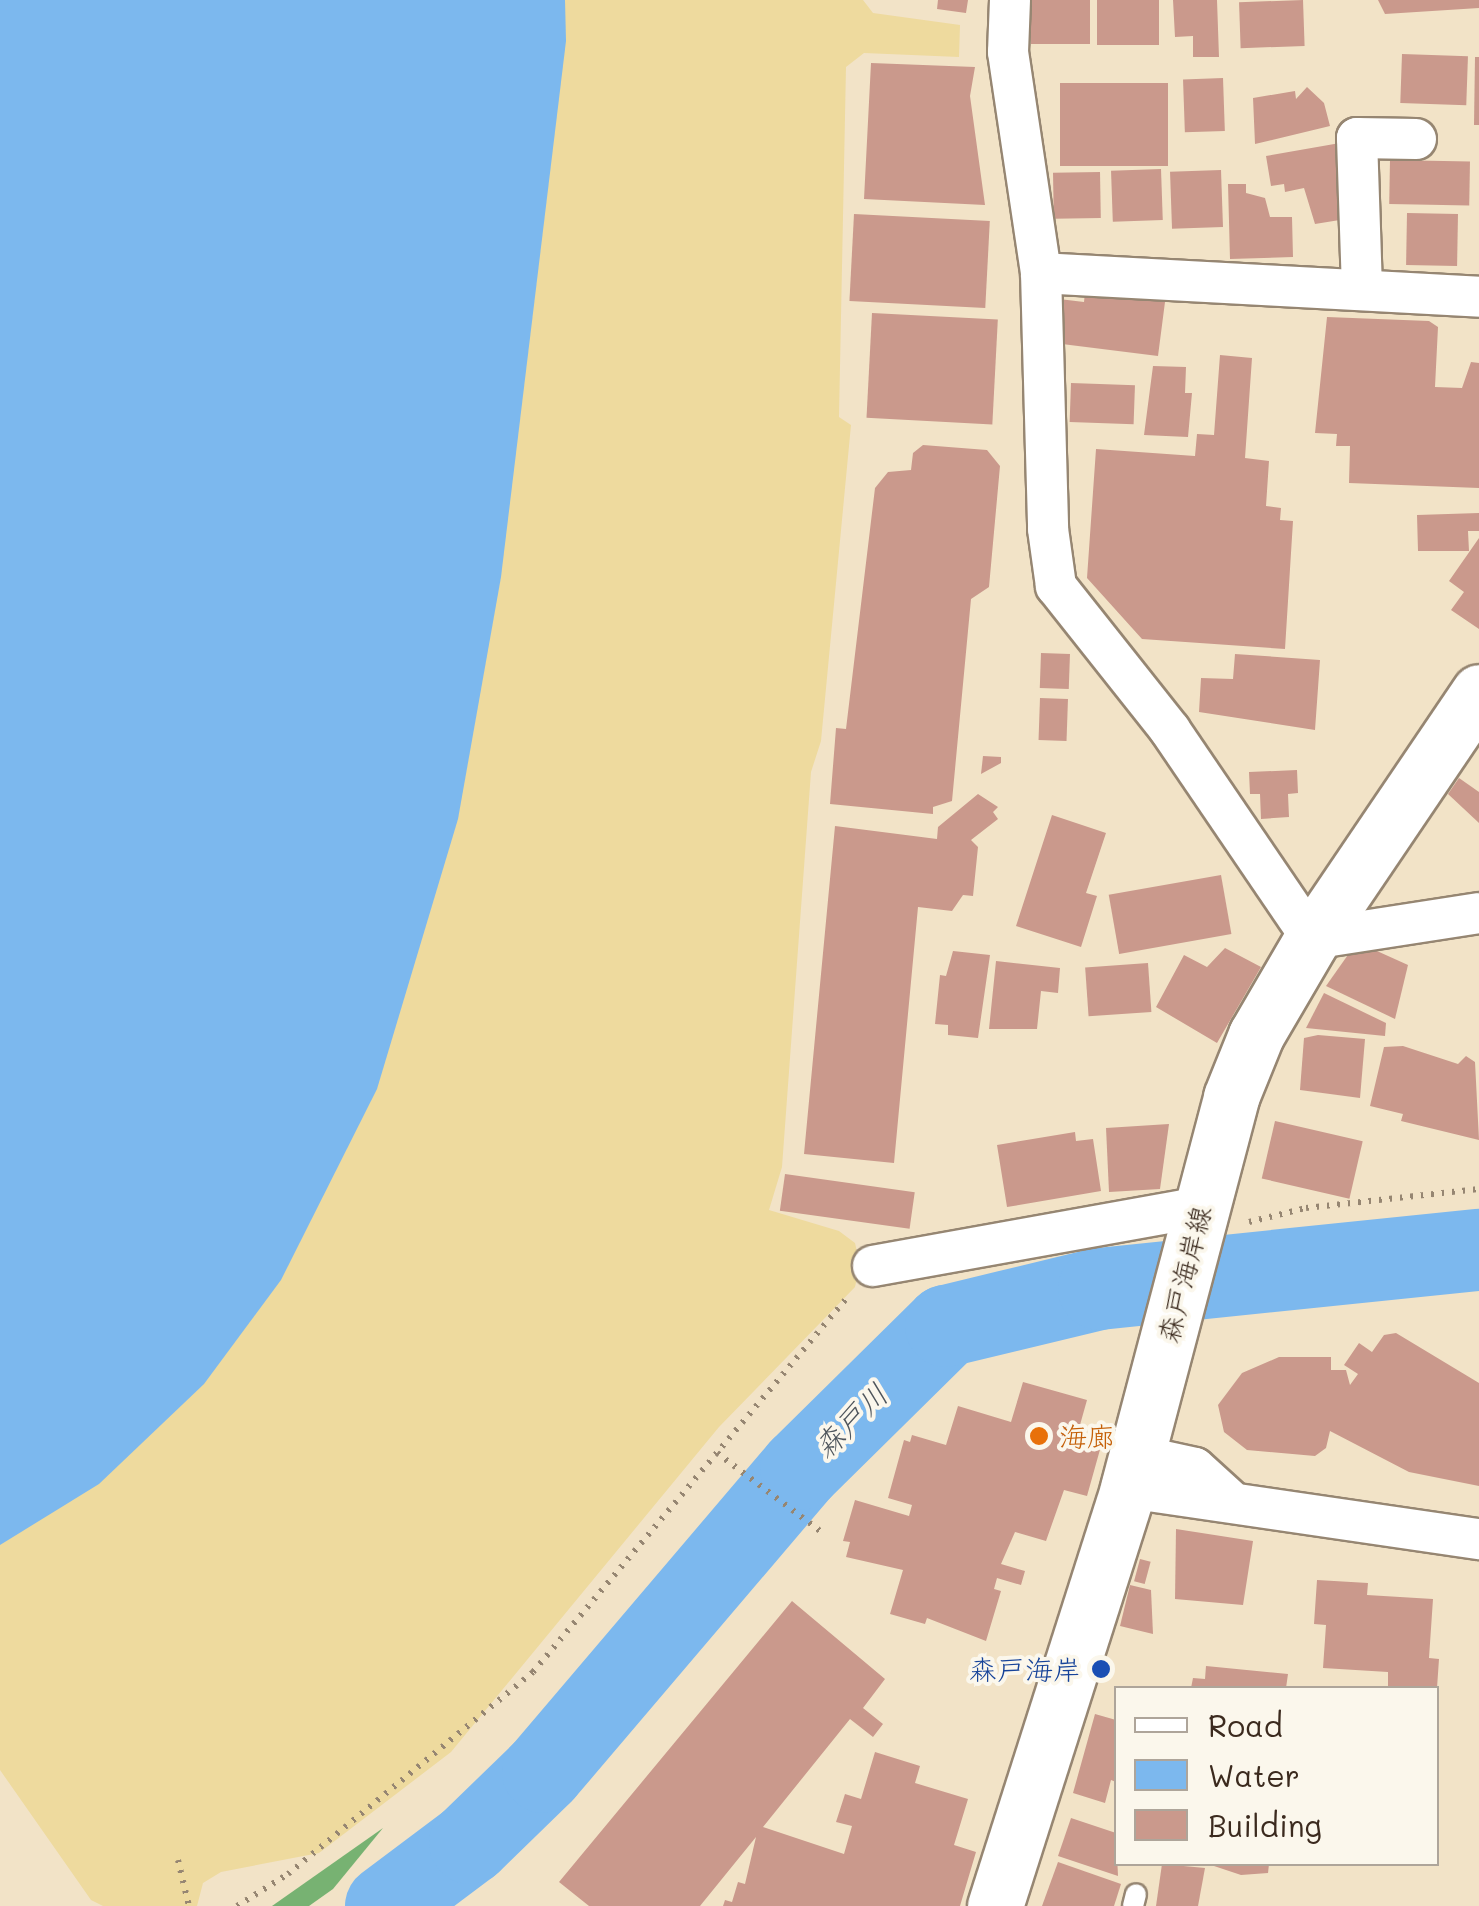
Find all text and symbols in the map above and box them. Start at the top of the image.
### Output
street label: 森戸海岸線 [1151,1202,1217,1346]
water label: 森戸川 [805,1375,895,1465]
place label: 海廊 [1059,1419,1115,1453]
marker: 海廊 [1028,1425,1050,1447]
place label: 森戸海岸 [969,1652,1081,1686]
marker: 森戸海岸 [1090,1658,1112,1680]
legend [1114,1686,1439,1866]
text: Road [1208,1705,1283,1745]
text: Water [1208,1755,1300,1795]
text: Building [1208,1805,1322,1845]

